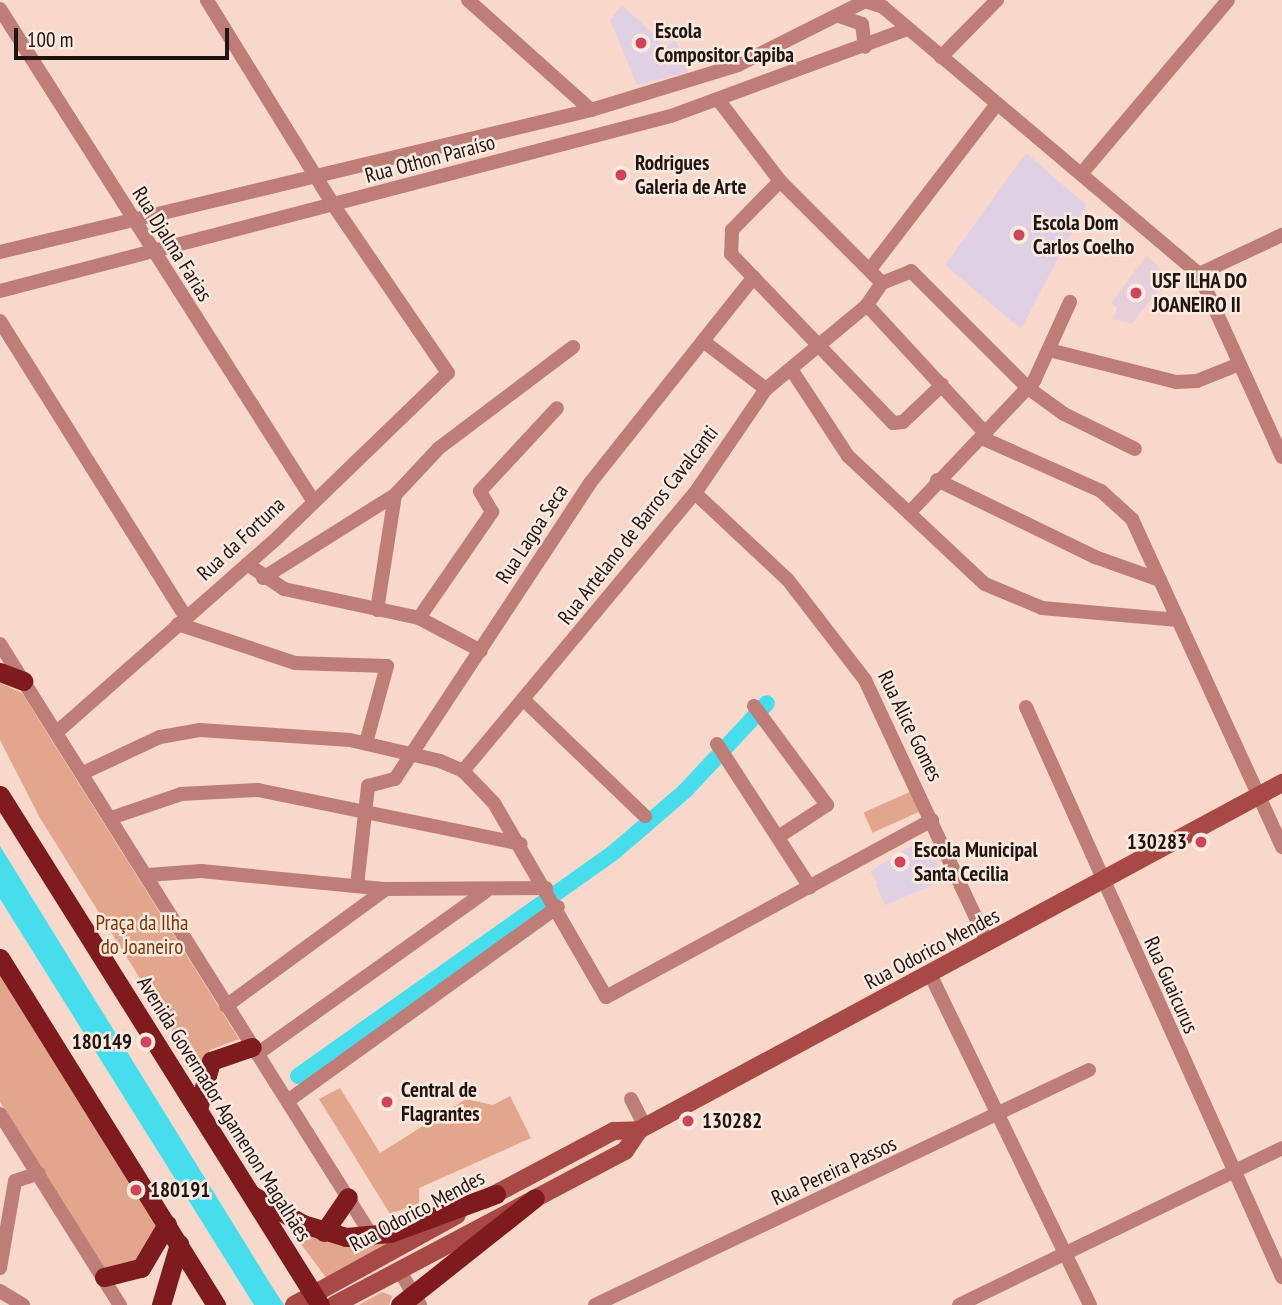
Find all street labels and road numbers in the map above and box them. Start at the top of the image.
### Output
street label: Rua Othon Paraíso [362,130,498,188]
street label: Rua Djalma Farias [127,182,217,306]
street label: Rua Artelano de Barros Cavalcanti [552,420,724,630]
street label: Rua Lagoa Seca [491,480,573,588]
street label: Rua da Fortuna [192,492,290,586]
street label: Rua Alice Gomes [872,666,948,786]
street label: Rua Odorico Mendes [860,903,1004,995]
street label: Rua Guaicurus [1139,933,1203,1037]
street label: Avenida Governador Agamenon Magalhães [132,971,316,1247]
street label: Rua Pereira Passos [768,1131,900,1211]
street label: Rua Odorico Mendes [345,1165,489,1257]

